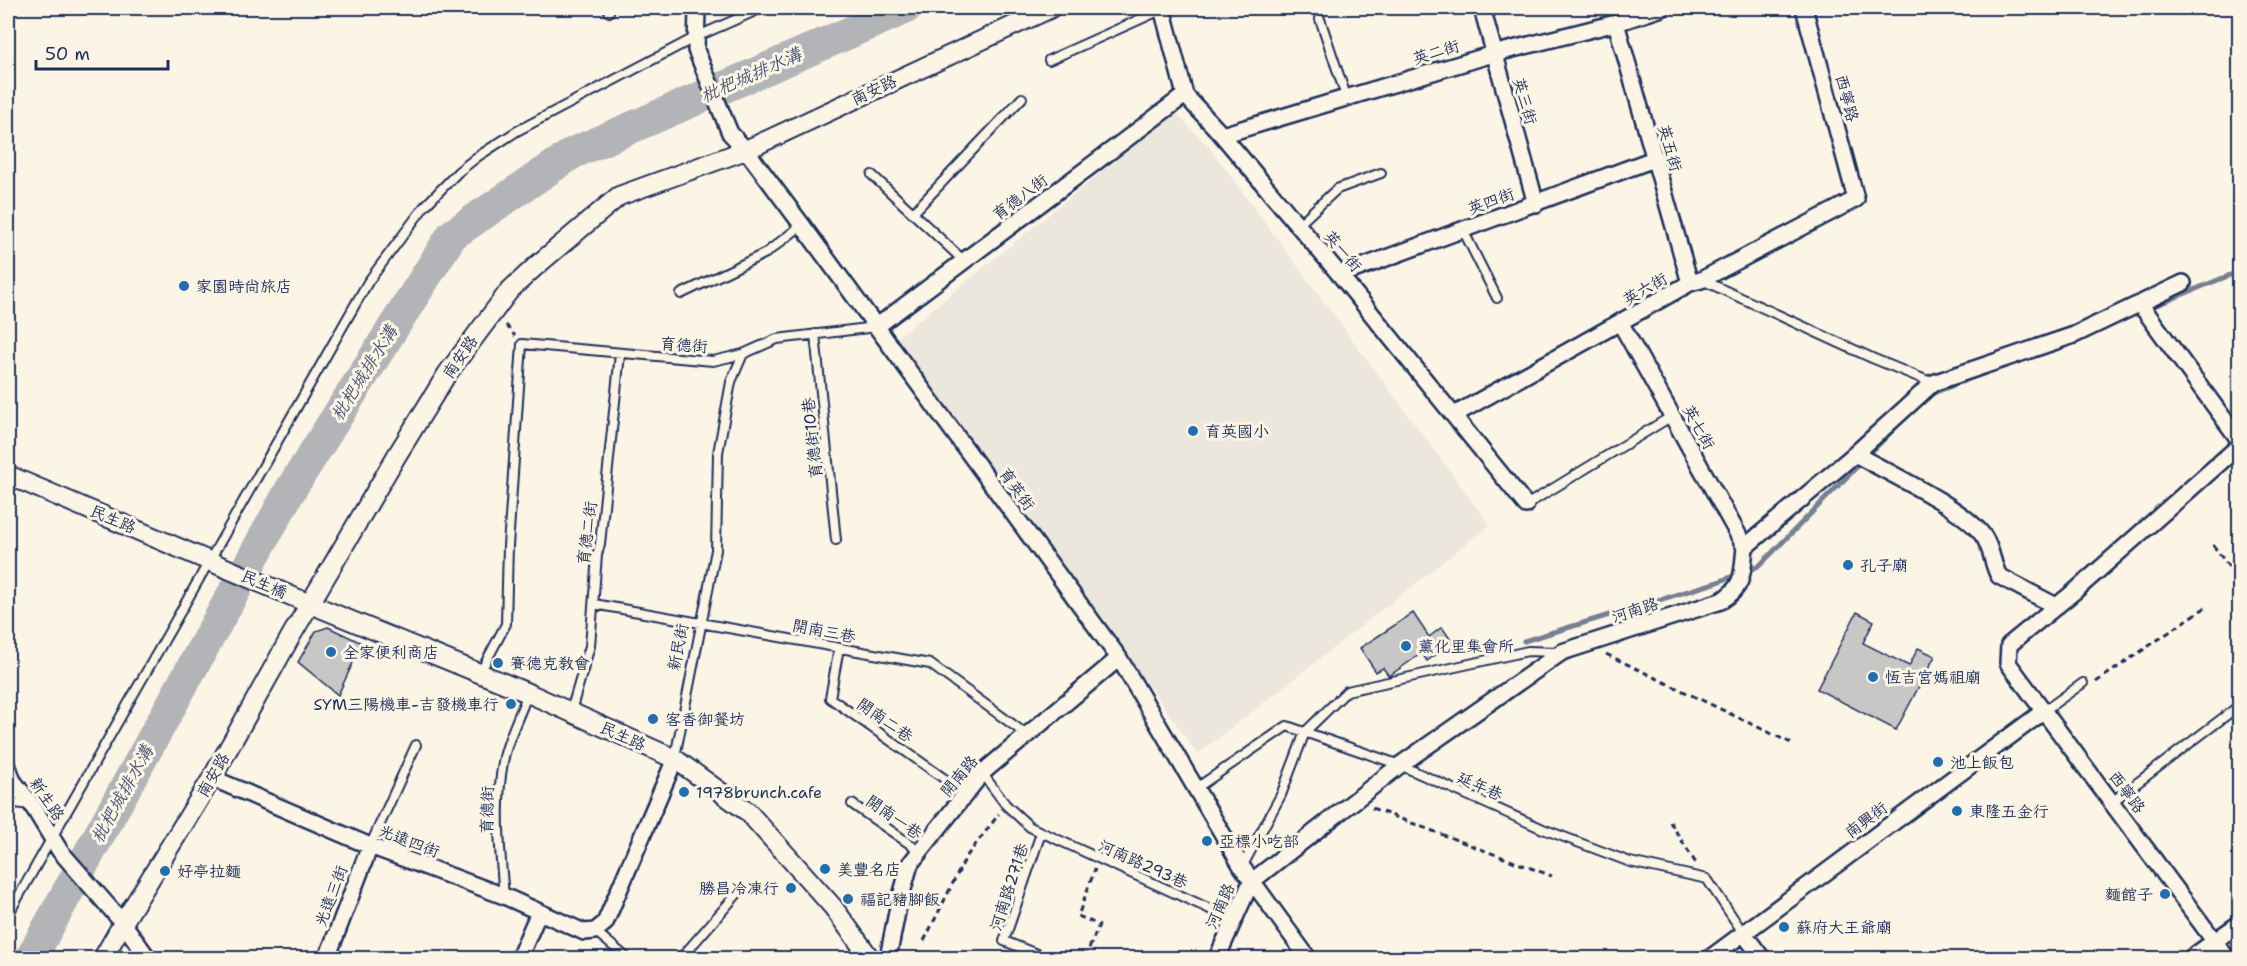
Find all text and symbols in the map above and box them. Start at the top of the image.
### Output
scale bar [36,33,168,71]
street label: 英二街 [1410,35,1462,69]
water label: 枇杷城排水溝 [697,41,807,108]
text: 50 m [45,42,90,66]
street label: 南安路 [848,70,900,110]
street label: 西寧路 [1831,72,1863,124]
street label: 英三街 [1508,75,1542,127]
street label: 英五街 [1653,122,1687,174]
street label: 育德八街 [988,169,1052,225]
street label: 英四街 [1465,183,1517,219]
street label: 英一街 [1320,226,1366,276]
street label: 英六街 [1619,268,1671,310]
place label: 家園時尚旅店 [196,276,292,297]
marker: 家園時尚旅店 [177,279,191,293]
water label: 枇杷城排水溝 [325,319,404,425]
street label: 南安路 [438,331,482,383]
street label: 育德街 [659,333,709,357]
street label: 育德街10巷 [797,396,827,480]
street label: 英七街 [1678,401,1720,453]
place label: 育英國小 [1205,421,1269,442]
marker: 育英國小 [1186,424,1200,438]
street label: 育英街 [994,463,1040,515]
street label: 民生路 [87,500,139,538]
street label: 育德二街 [573,500,601,566]
place label: 孔子廟 [1860,555,1908,576]
marker: 孔子廟 [1841,558,1855,572]
street label: 民生橋 [238,565,290,603]
street label: 河南路 [1609,593,1661,627]
street label: 開南三巷 [791,615,857,647]
street label: 新民街 [663,621,693,673]
place label: 薰化里集會所 [1418,636,1514,657]
marker: 薰化里集會所 [1399,639,1413,653]
place label: 全家便利商店 [343,642,439,663]
marker: 全家便利商店 [324,645,338,659]
place label: 賽德克教會 [510,653,590,674]
marker: 賽德克教會 [491,656,505,670]
place label: 恆吉宮媽祖廟 [1885,667,1981,688]
marker: 恆吉宮媽祖廟 [1866,670,1880,684]
street label: 開南二巷 [853,693,917,747]
place label: SYM三陽機車-吉發機車行 [313,694,499,715]
marker: SYM三陽機車-吉發機車行 [504,697,518,711]
place label: 客香御餐坊 [665,709,745,730]
marker: 客香御餐坊 [646,712,660,726]
street label: 民生路 [597,717,649,755]
water label: 枇杷城排水溝 [85,739,160,847]
street label: 南安路 [192,749,234,801]
street label: 開南路 [936,751,982,801]
place label: 池上飯包 [1950,752,2014,773]
marker: 池上飯包 [1931,755,1945,769]
street label: 延年巷 [1454,767,1506,805]
street label: 西寧路 [2104,767,2150,817]
street label: 新生路 [25,773,69,825]
place label: 1978brunch.cafe [696,782,822,803]
marker: 1978brunch.cafe [677,785,691,799]
street label: 育德街 [476,786,498,834]
street label: 開南一巷 [862,790,926,844]
street label: 南興街 [1841,797,1891,843]
place label: 東隆五金行 [1969,801,2049,822]
marker: 東隆五金行 [1950,804,1964,818]
street label: 光遠四街 [375,820,443,862]
place label: 亞標小吃部 [1219,831,1299,852]
marker: 亞標小吃部 [1200,834,1214,848]
street label: 河南路293巷 [1095,835,1191,893]
street label: 河南路271巷 [985,840,1033,934]
place label: 美豐名店 [837,859,901,880]
place label: 好亭拉麵 [177,861,241,882]
street label: 光遠三街 [310,862,352,930]
marker: 美豐名店 [818,862,832,876]
marker: 好亭拉麵 [158,864,172,878]
place label: 勝昌冷凍行 [699,878,779,899]
street label: 河南路 [1201,880,1239,932]
marker: 勝昌冷凍行 [784,881,798,895]
place label: 麵館子 [2105,884,2153,905]
marker: 麵館子 [2158,887,2172,901]
place label: 福記豬腳飯 [860,889,940,910]
marker: 福記豬腳飯 [841,892,855,906]
place label: 蘇府大王爺廟 [1796,917,1892,938]
marker: 蘇府大王爺廟 [1777,920,1791,934]

